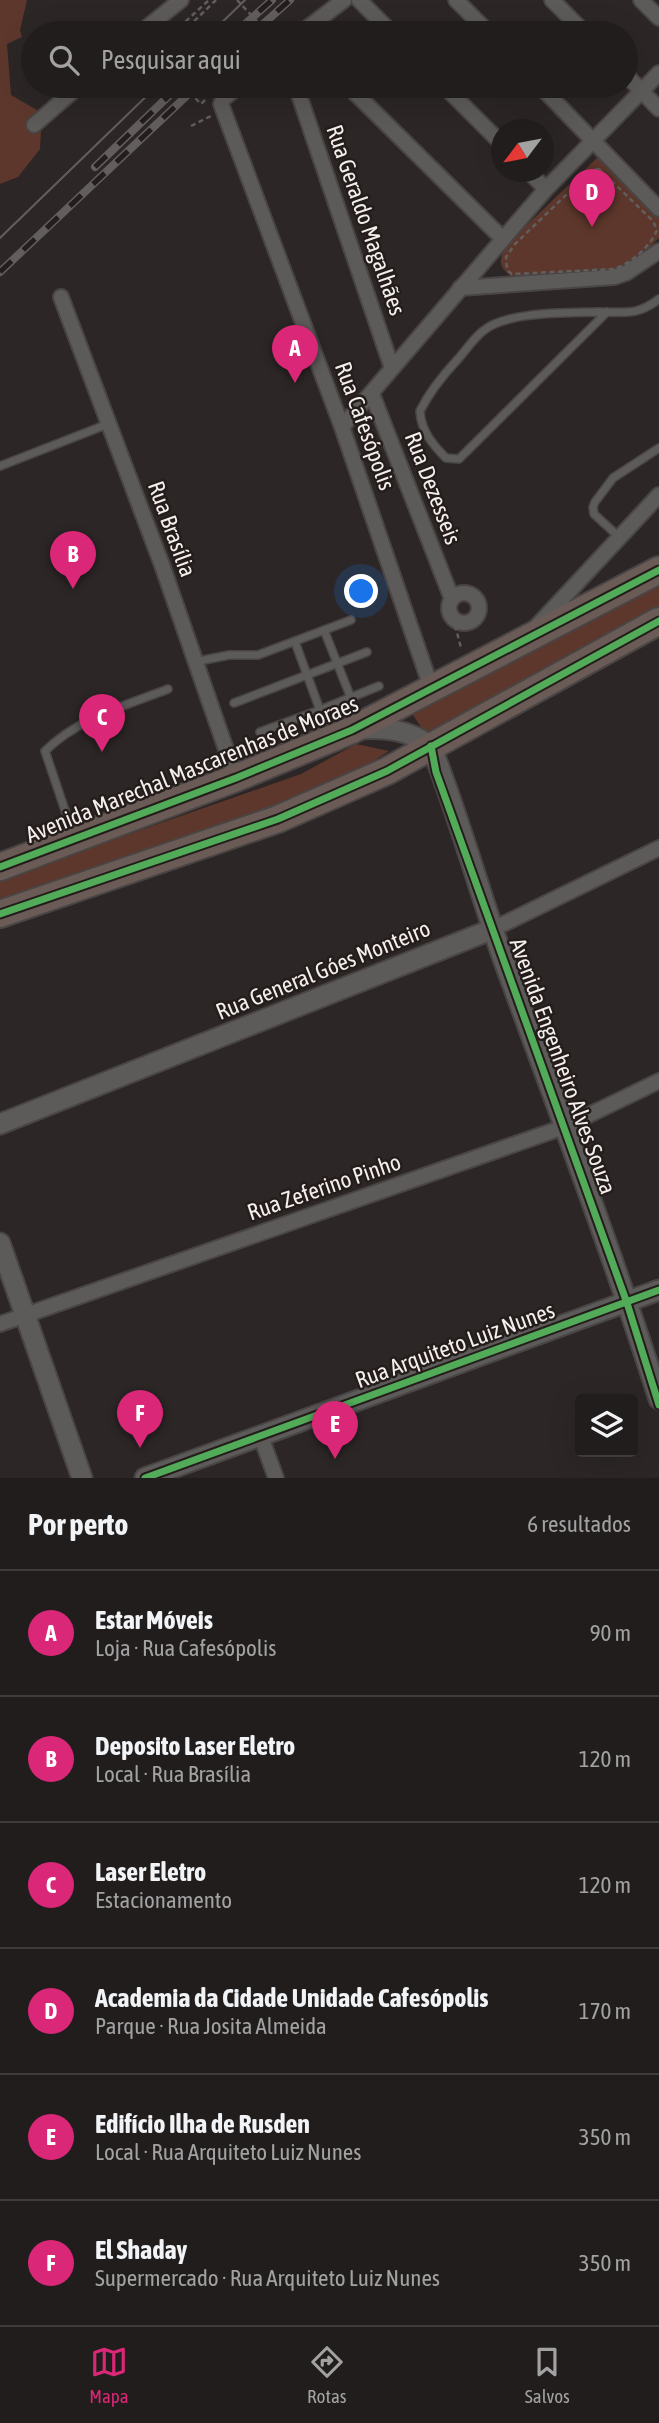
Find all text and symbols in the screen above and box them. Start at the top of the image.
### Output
search box [21,21,638,98]
icon: search [45,41,83,79]
text: Pesquisar aqui [101,45,241,75]
north arrow [491,119,554,182]
street label: Rua Geraldo Magalhães [321,121,411,319]
pin: D [569,169,615,227]
pin: A [272,325,318,383]
street label: Rua Cafesópolis [330,358,400,494]
street label: Rua Dezesseis [400,428,466,548]
street label: Rua Brasília [143,478,201,580]
pin: B [50,531,96,589]
your location [344,574,378,608]
street label: Avenida Marechal Mascarenhas de Moraes [22,690,362,848]
pin: C [79,694,125,752]
street label: Rua General Góes Monteiro [212,915,434,1025]
street label: Avenida Engenheiro Alves Souza [505,934,621,1198]
street label: Rua Zeferino Pinho [244,1149,404,1225]
street label: Rua Arquiteto Luiz Nunes [352,1297,558,1393]
pin: F [117,1390,163,1448]
map controls [575,1394,638,1457]
button: layers [575,1394,638,1457]
pin: E [312,1401,358,1459]
text: Por perto [28,1507,128,1541]
text: 6 resultados [527,1511,631,1537]
text: Estar Móveis [95,1605,213,1635]
text: A [45,1620,57,1646]
text: 90 m [590,1620,631,1646]
text: Loja · Rua Cafesópolis [95,1635,276,1661]
text: Deposito Laser Eletro [95,1731,295,1761]
text: B [46,1746,56,1772]
text: 120 m [579,1746,631,1772]
text: Local · Rua Brasília [95,1761,251,1787]
text: Laser Eletro [95,1857,206,1887]
text: C [46,1872,56,1898]
text: 120 m [579,1872,631,1898]
text: Estacionamento [95,1887,232,1913]
text: Academia da Cidade Unidade Cafesópolis [95,1983,488,2013]
text: D [45,1998,57,2024]
text: 170 m [579,1998,631,2024]
text: Parque · Rua Josita Almeida [95,2013,327,2039]
text: Edifício Ilha de Rusden [95,2109,310,2139]
text: E [46,2124,56,2150]
text: 350 m [579,2124,631,2150]
text: Local · Rua Arquiteto Luiz Nunes [95,2139,361,2165]
text: El Shaday [95,2235,187,2265]
text: F [46,2250,56,2276]
text: 350 m [579,2250,631,2276]
text: Supermercado · Rua Arquiteto Luiz Nunes [95,2265,440,2291]
tab: Mapa [89,2343,129,2407]
tab: Rotas [307,2343,346,2407]
tab: Salvos [525,2343,570,2407]

